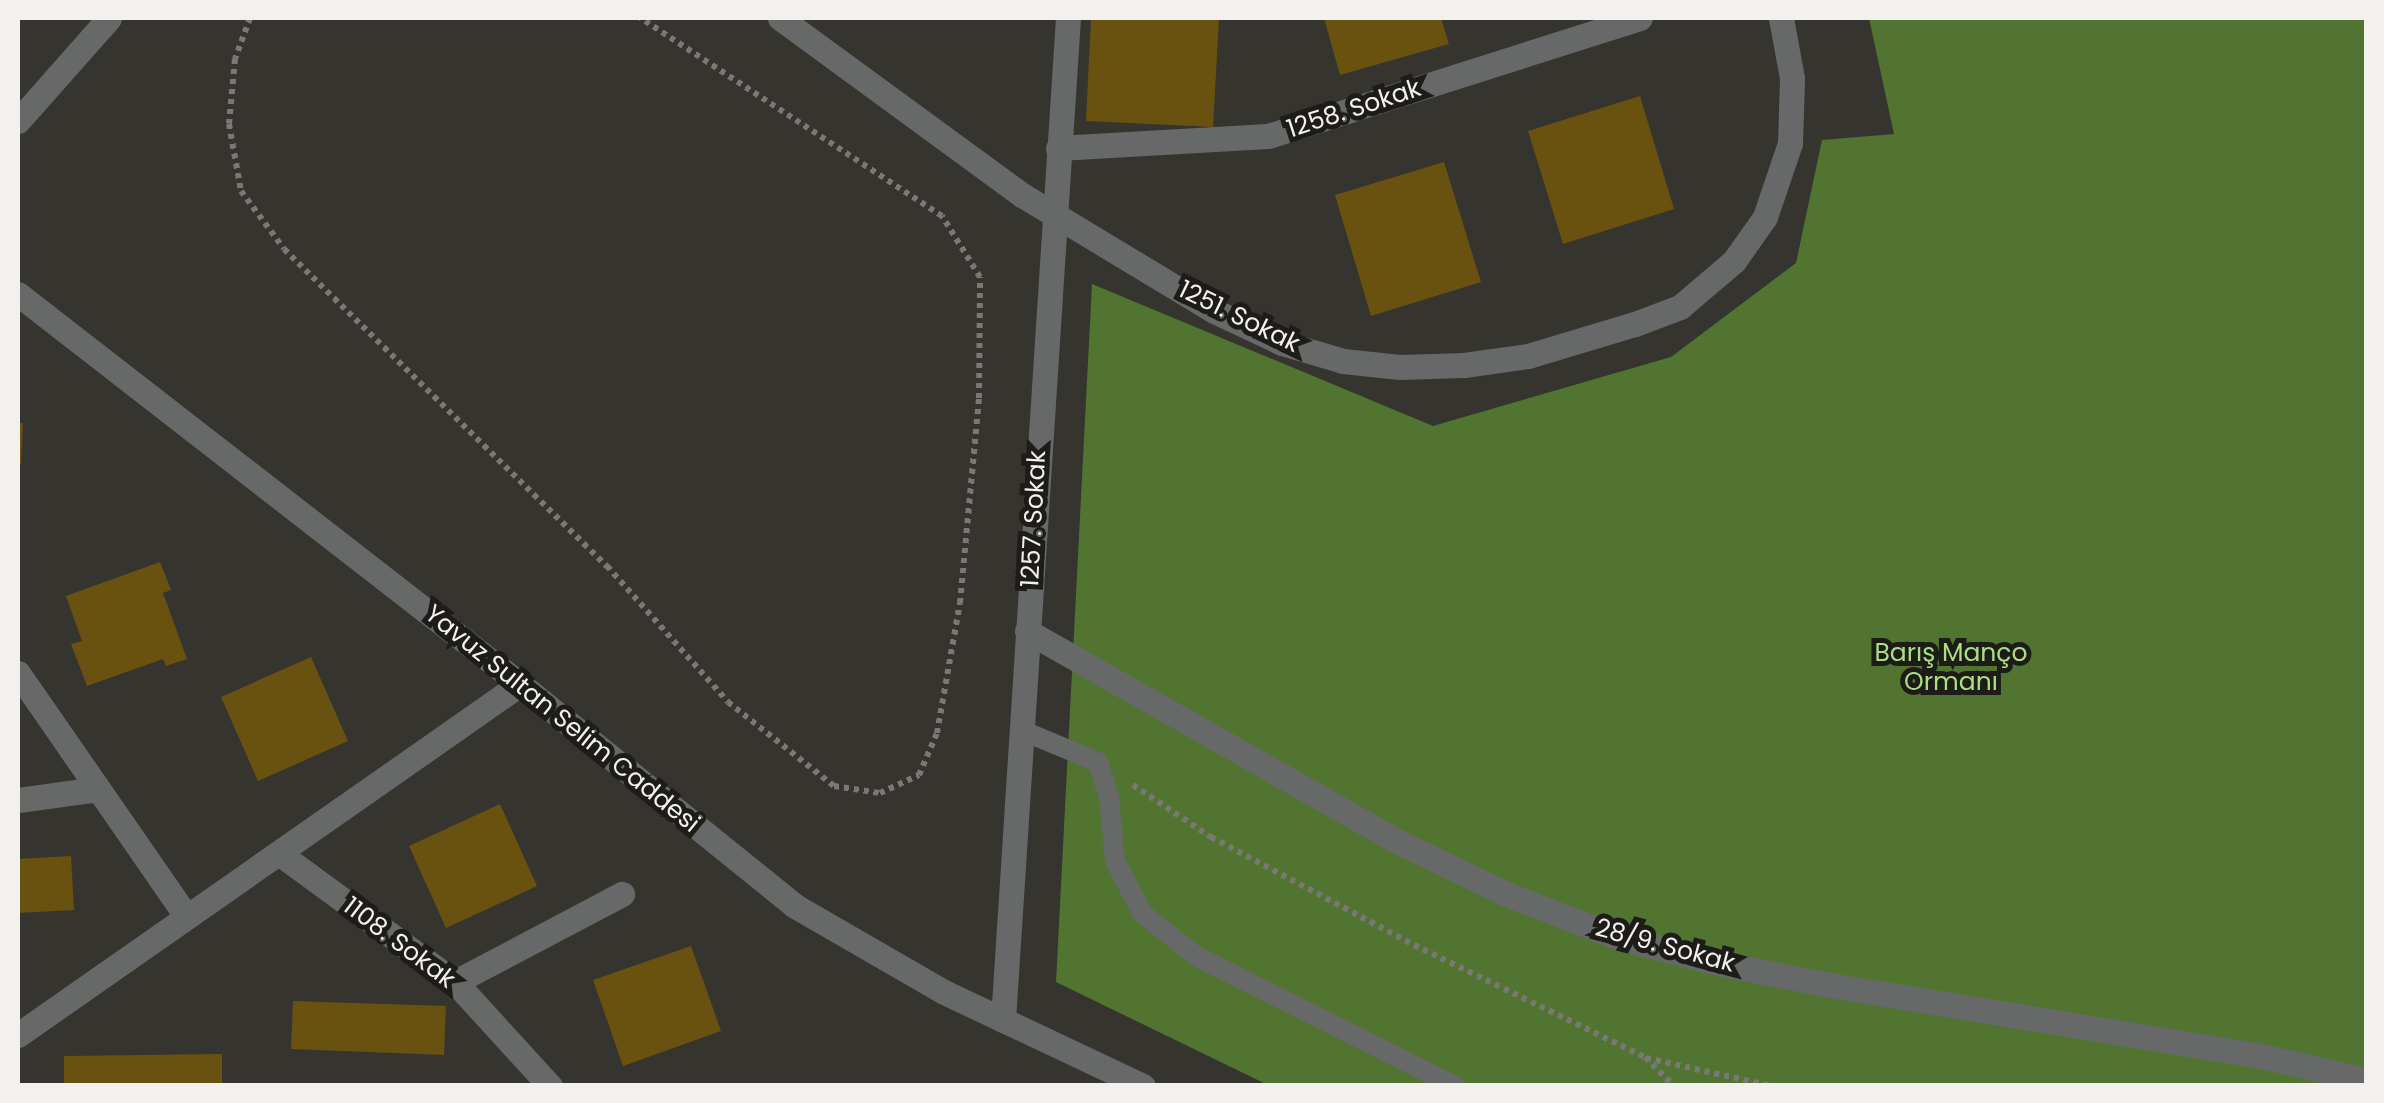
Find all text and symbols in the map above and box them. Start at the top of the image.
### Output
street label: 1258. Sokak [1283,73,1425,145]
street label: 1251. Sokak [1173,275,1305,359]
street label: 1257. Sokak [1015,450,1053,588]
street label: Yavuz Sultan Selim Caddesi [419,599,705,839]
park label: Barış Manço Ormanı [1874,639,2028,698]
street label: 1108. Sokak [337,891,461,995]
street label: 28/9. Sokak [1592,913,1738,979]

